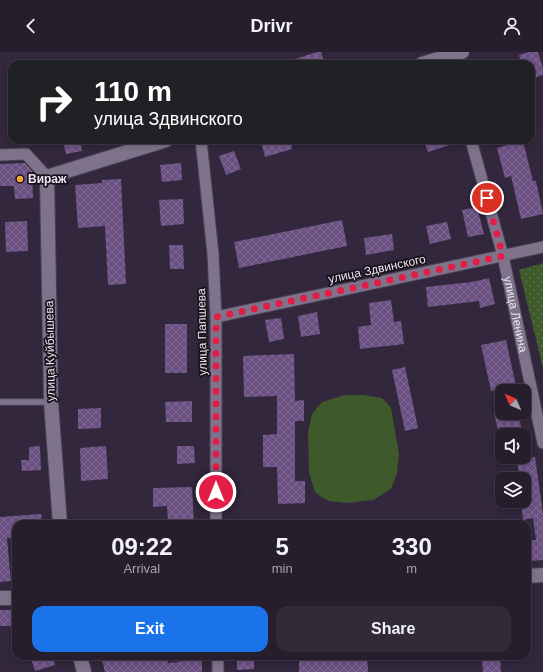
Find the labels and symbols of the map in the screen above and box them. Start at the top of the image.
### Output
place label: Вираж [28,172,67,186]
marker: Вираж [15,174,25,184]
pin [470,181,504,215]
street label: улица Здвинского [327,252,427,286]
street label: улица Ленина [501,275,531,354]
street label: улица Папшева [194,288,210,376]
street label: улица Куйбышева [42,300,58,401]
north arrow [495,384,531,420]
position arrow [195,471,237,513]

